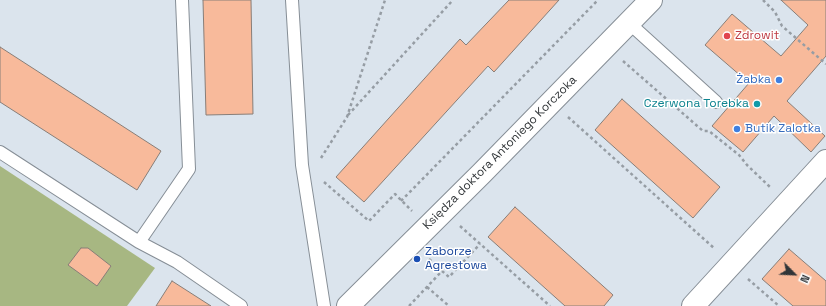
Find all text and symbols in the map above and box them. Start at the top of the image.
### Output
place label: Zdrowit [735,29,779,43]
marker: Zdrowit [722,31,732,41]
street label: Księdza doktora Antoniego Korczoka [420,73,580,233]
place label: Żabka [736,73,771,87]
marker: Żabka [774,75,784,85]
place label: Czerwona Torebka [644,97,749,111]
marker: Czerwona Torebka [752,99,762,109]
place label: Butik Zalotka [745,122,821,136]
marker: Butik Zalotka [732,124,742,134]
place label: Zaborze Agrestowa [425,245,487,273]
marker: Zaborze Agrestowa [412,254,422,264]
north arrow [774,254,814,294]
text: N [797,273,813,285]

